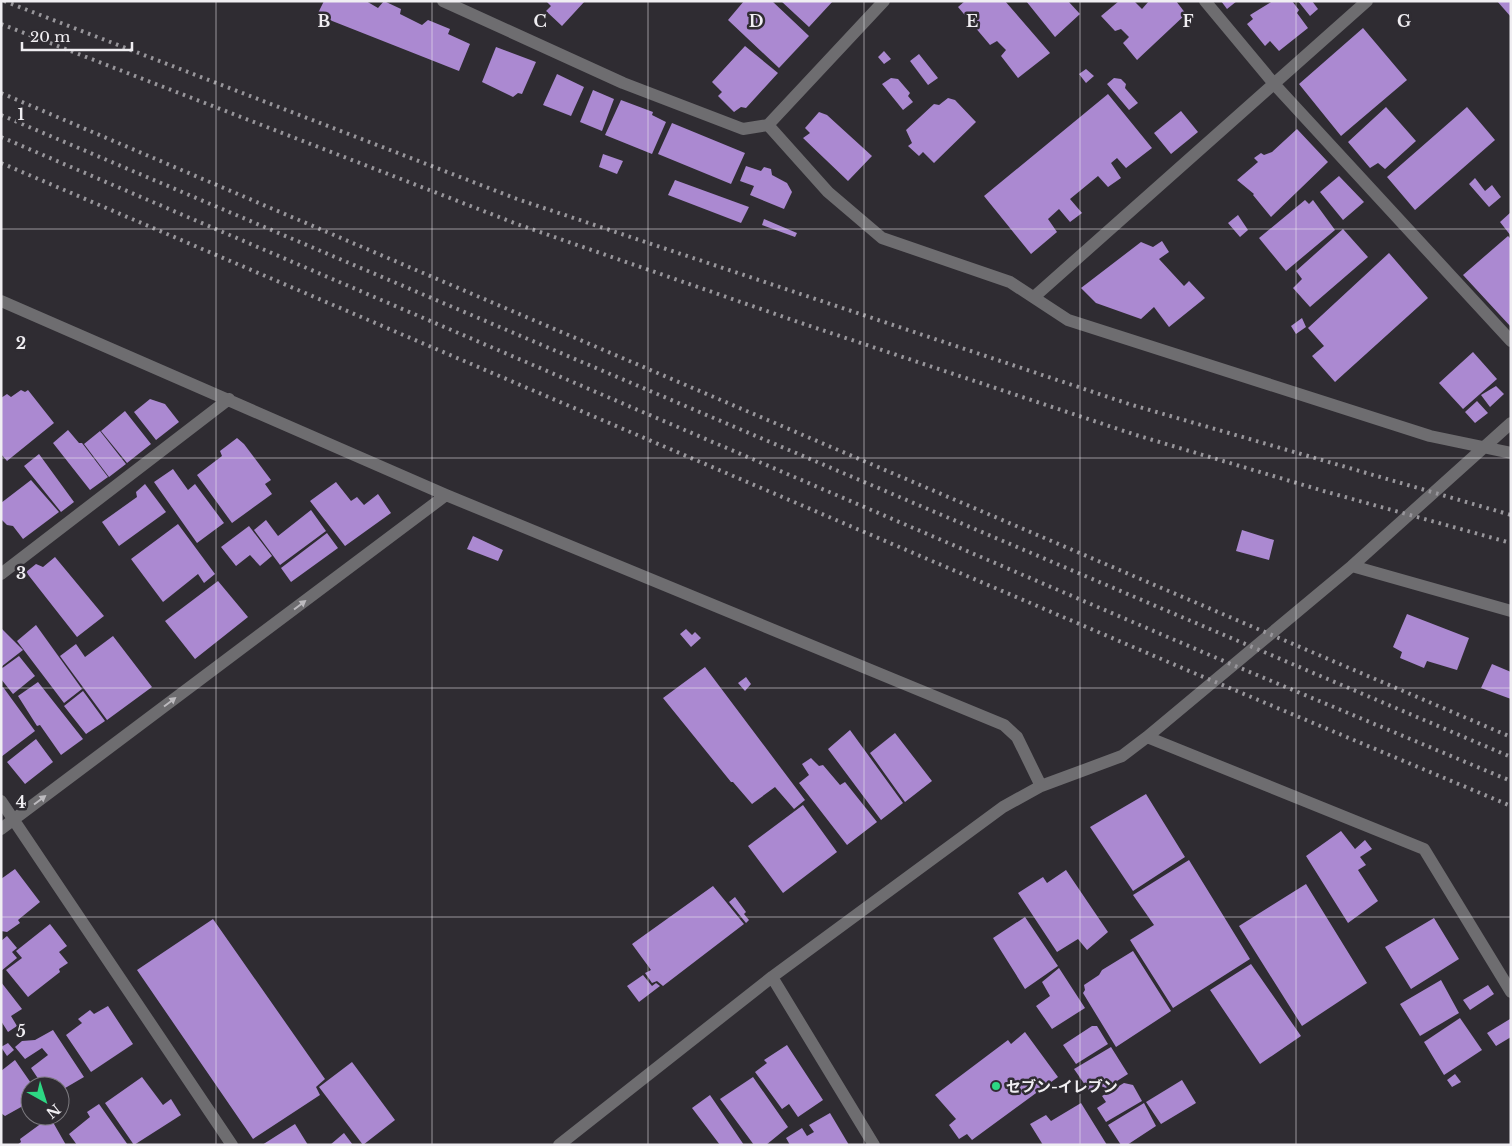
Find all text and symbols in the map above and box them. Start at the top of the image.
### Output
text: B [318,11,331,31]
text: C [533,11,547,31]
text: D [749,11,763,31]
text: E [966,11,978,31]
text: F [1182,11,1194,31]
text: G [1397,11,1411,31]
scale bar [22,20,132,52]
text: 20 m [30,27,70,46]
text: 1 [18,104,25,124]
text: 2 [16,333,26,353]
text: 3 [16,563,26,583]
one-way arrow [293,599,306,610]
one-way arrow [163,697,177,707]
text: 4 [16,792,26,812]
one-way arrow [33,794,46,805]
text: 5 [16,1021,26,1041]
north arrow [20,1076,70,1126]
place label: セブン-イレブン [1006,1077,1118,1096]
marker: セブン-イレブン [990,1080,1002,1092]
text: N [42,1100,64,1122]

